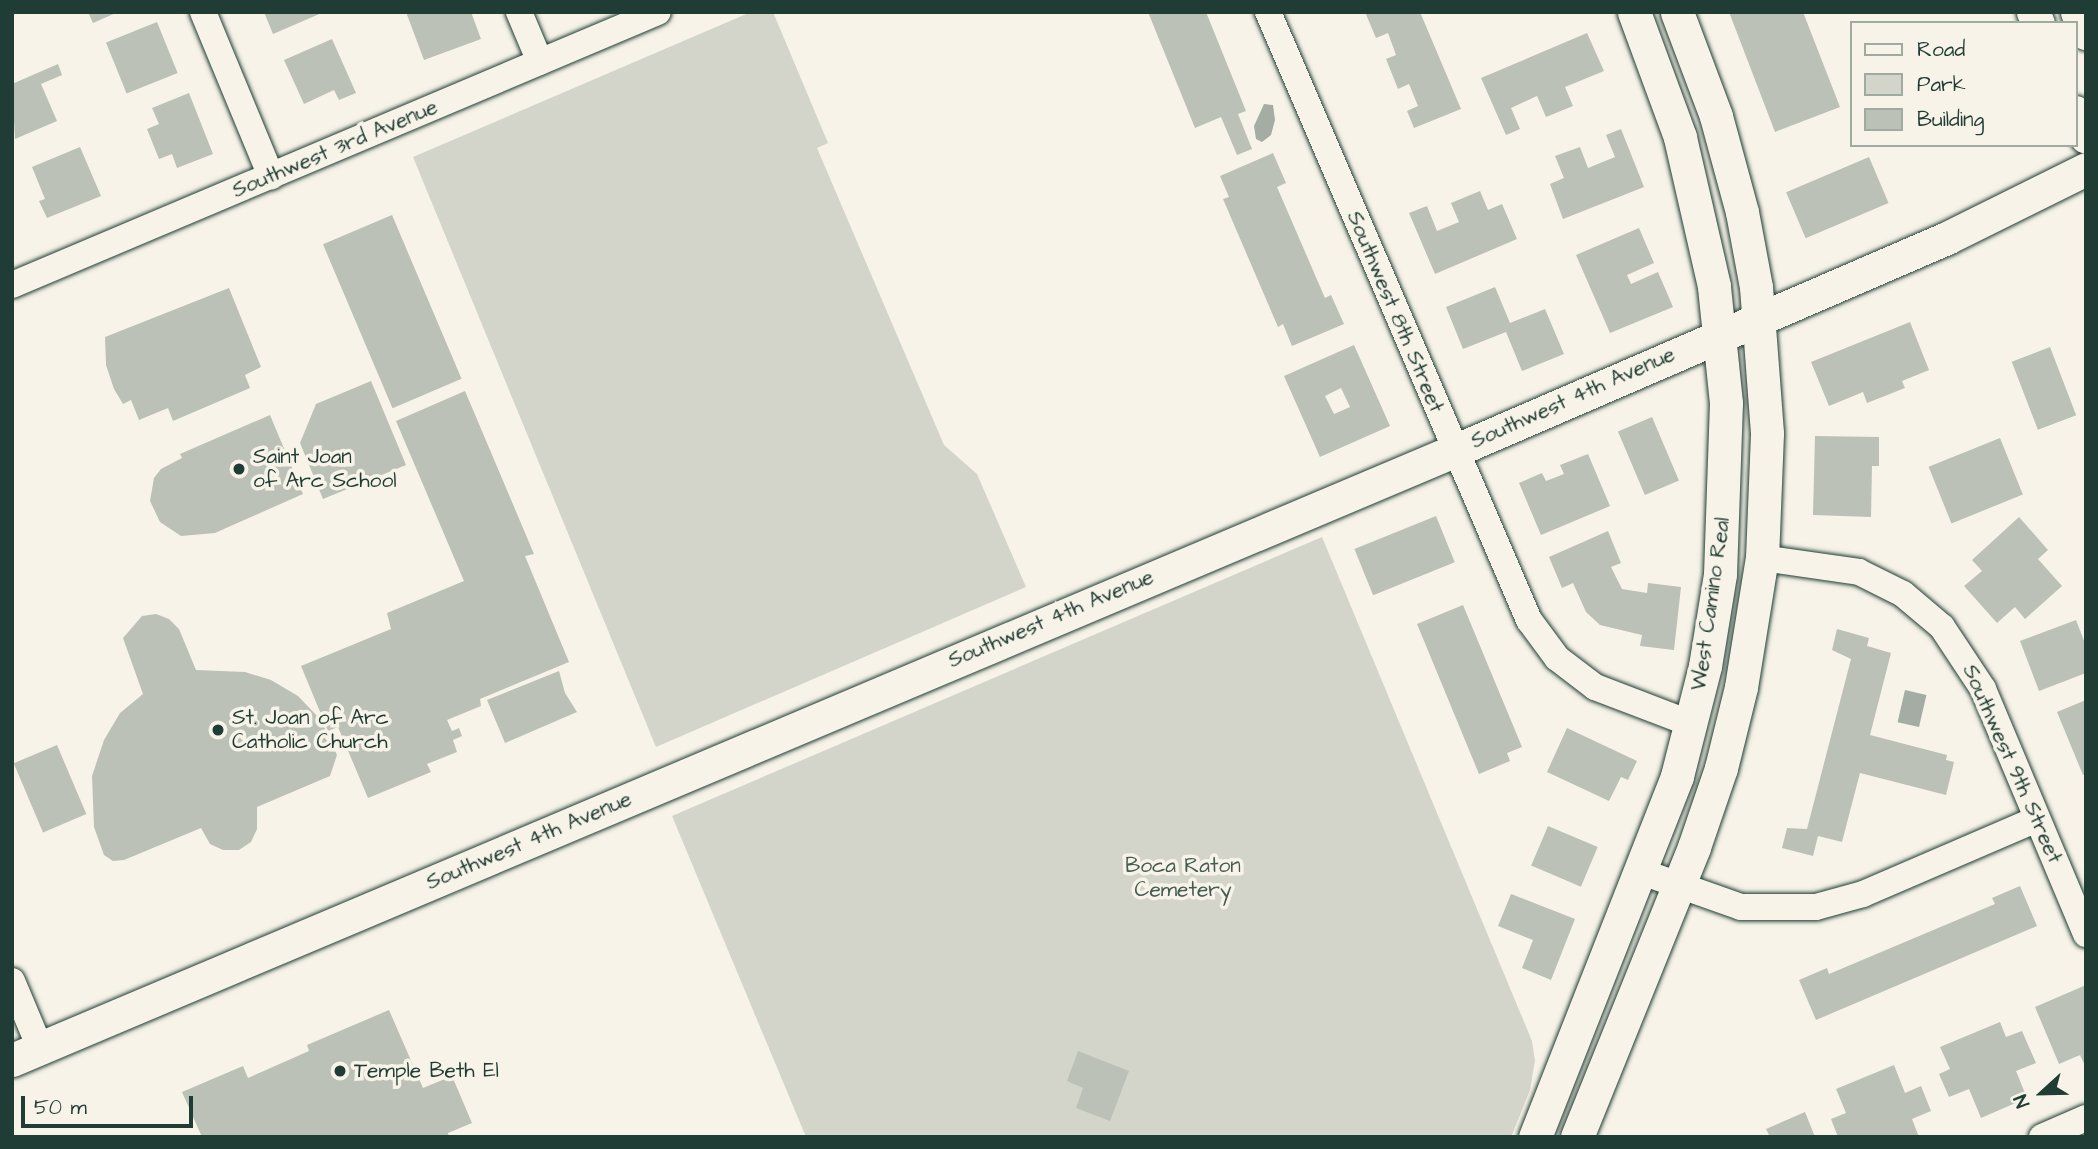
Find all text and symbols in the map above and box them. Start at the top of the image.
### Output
legend [1850,21,2077,147]
text: Road [1917,35,1965,64]
text: Park [1917,70,1966,99]
street label: Southwest 3rd Avenue [229,94,441,204]
text: Building [1917,105,1984,134]
street label: Southwest 8th Street [1341,208,1449,416]
street label: Southwest 4th Avenue [1467,342,1679,454]
place label: Saint Joan of Arc School [253,444,397,494]
marker: Saint Joan of Arc School [231,461,247,477]
street label: West Camino Real [1686,516,1736,692]
street label: Southwest 4th Avenue [945,564,1157,674]
street label: Southwest 9th Street [1957,661,2067,867]
place label: St. Joan of Arc Catholic Church [232,705,389,755]
marker: St. Joan of Arc Catholic Church [210,722,226,738]
street label: Southwest 4th Avenue [423,786,635,896]
park label: Boca Raton Cemetery [1125,853,1241,903]
place label: Temple Beth El [354,1058,499,1084]
north arrow [2007,1058,2077,1128]
marker: Temple Beth El [332,1063,348,1079]
scale bar [24,1082,196,1126]
text: N [2007,1090,2037,1112]
text: 50 m [34,1093,87,1122]

